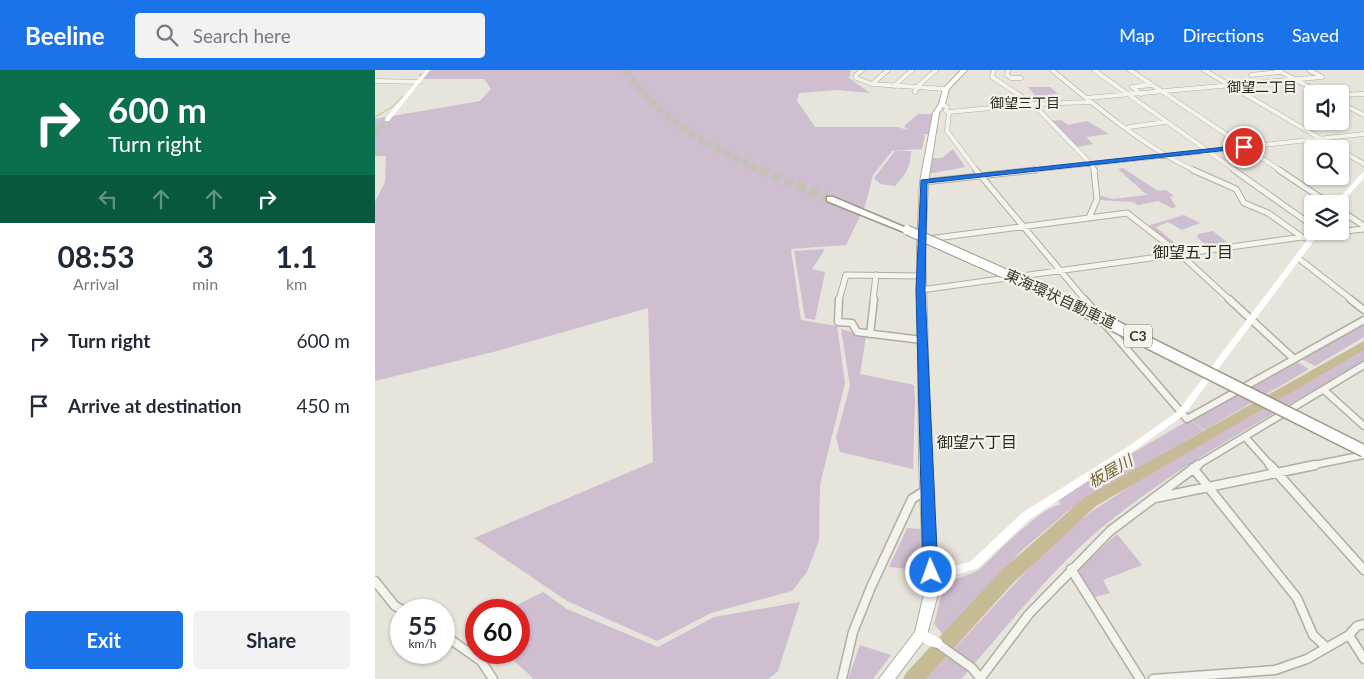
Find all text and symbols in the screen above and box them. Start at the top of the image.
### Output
search box [135,13,485,58]
text: Beeline [25,21,105,50]
icon: search [153,21,181,49]
text: Search here [193,24,291,47]
text: Map [1119,24,1155,46]
text: Directions [1183,24,1264,46]
text: Saved [1292,24,1339,46]
district label: 御望二丁目 [1227,78,1297,95]
map controls [1304,85,1349,240]
button: sound [1304,85,1349,130]
text: 600 m [108,88,207,130]
icon: right [25,90,90,155]
district label: 御望三丁目 [990,94,1060,111]
pin [1223,126,1265,168]
text: Turn right [108,130,202,157]
icon: arrive [1230,133,1258,161]
button: search [1304,140,1349,185]
icon: left [94,185,122,213]
icon: ahead [147,185,175,213]
icon: ahead [200,185,228,213]
icon: right [253,185,281,213]
button: layers [1304,195,1349,240]
text: 08:53 [57,238,135,274]
text: 3 [196,238,214,274]
text: 1.1 [276,238,318,274]
district label: 御望五丁目 [1153,242,1233,261]
street label: 東海環状自動車道 [1002,265,1119,332]
text: Arrival [73,274,119,293]
text: min [192,274,218,293]
text: km [286,274,307,293]
road number: C3 [1124,325,1152,348]
icon: right [25,327,53,355]
text: Turn right [68,329,150,352]
text: 600 m [296,329,350,352]
icon: arrive [25,392,53,420]
text: Arrive at destination [68,394,241,417]
text: 450 m [296,394,350,417]
district label: 御望六丁目 [937,432,1017,451]
water label: 板屋川 [1084,449,1137,491]
position arrow [904,545,956,597]
speed limit sign: 60 [465,599,530,664]
text: 55 [408,610,437,640]
button: Exit [25,611,183,669]
button: Share [193,611,350,669]
text: km/h [408,636,437,651]

